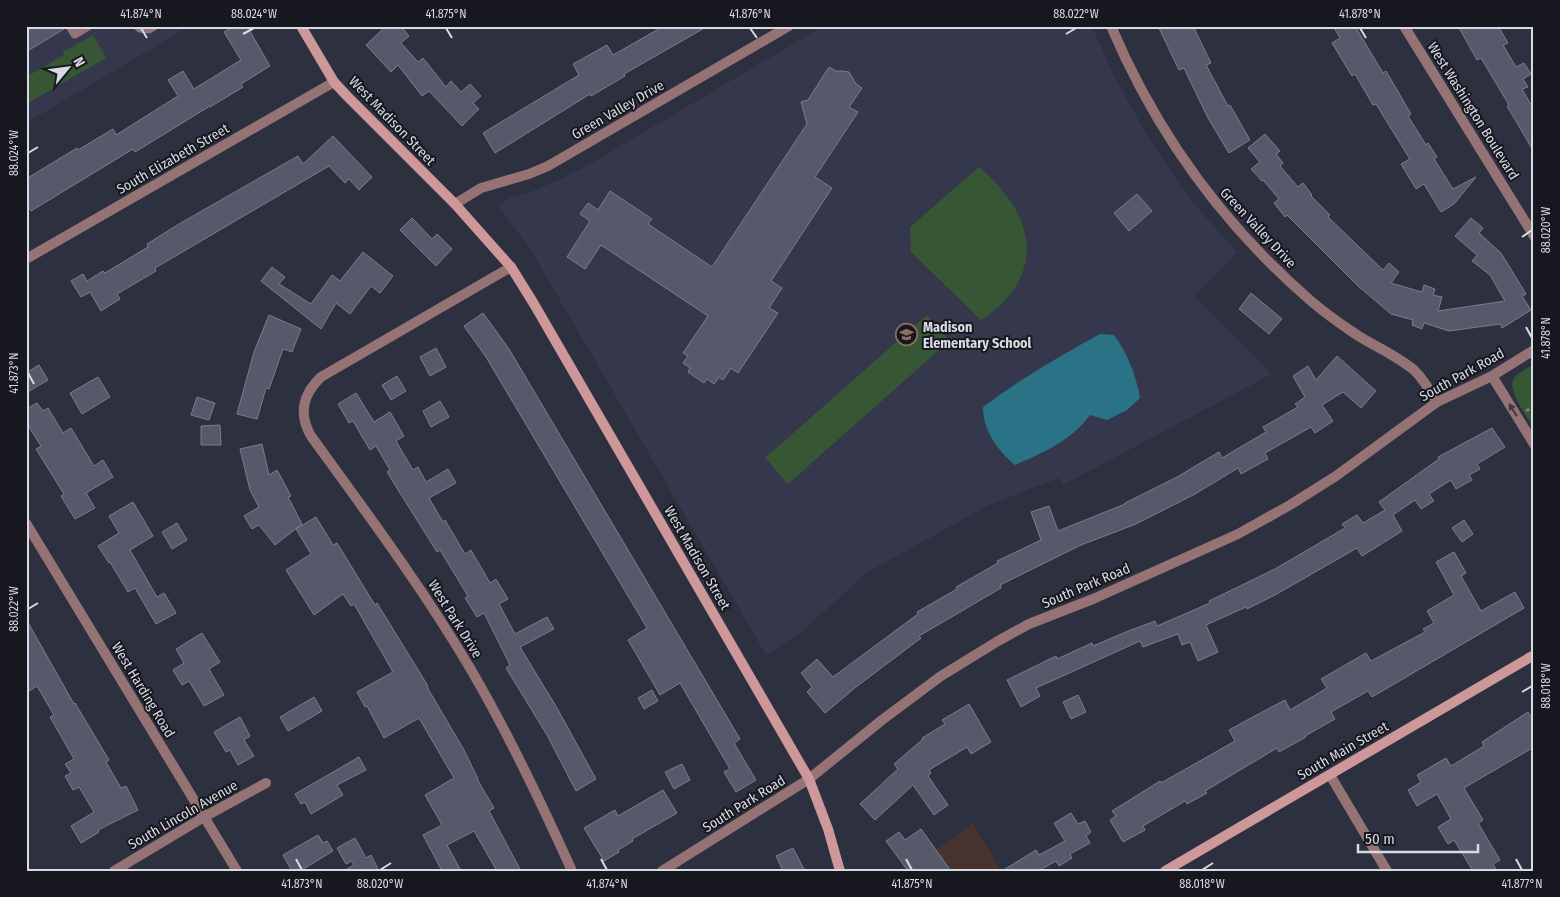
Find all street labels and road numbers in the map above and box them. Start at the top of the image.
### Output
street label: West Washington Boulevard [1424,39,1522,183]
street label: West Madison Street [345,73,439,169]
street label: Green Valley Drive [569,77,667,143]
street label: South Elizabeth Street [114,120,233,198]
street label: Green Valley Drive [1216,184,1300,272]
street label: South Park Road [1417,345,1507,405]
street label: West Madison Street [660,503,734,613]
street label: South Park Road [1039,560,1133,612]
street label: West Park Drive [424,577,486,661]
street label: West Harding Road [108,639,178,741]
street label: South Main Street [1294,718,1392,784]
street label: South Park Road [700,772,788,836]
street label: South Lincoln Avenue [125,777,241,853]

